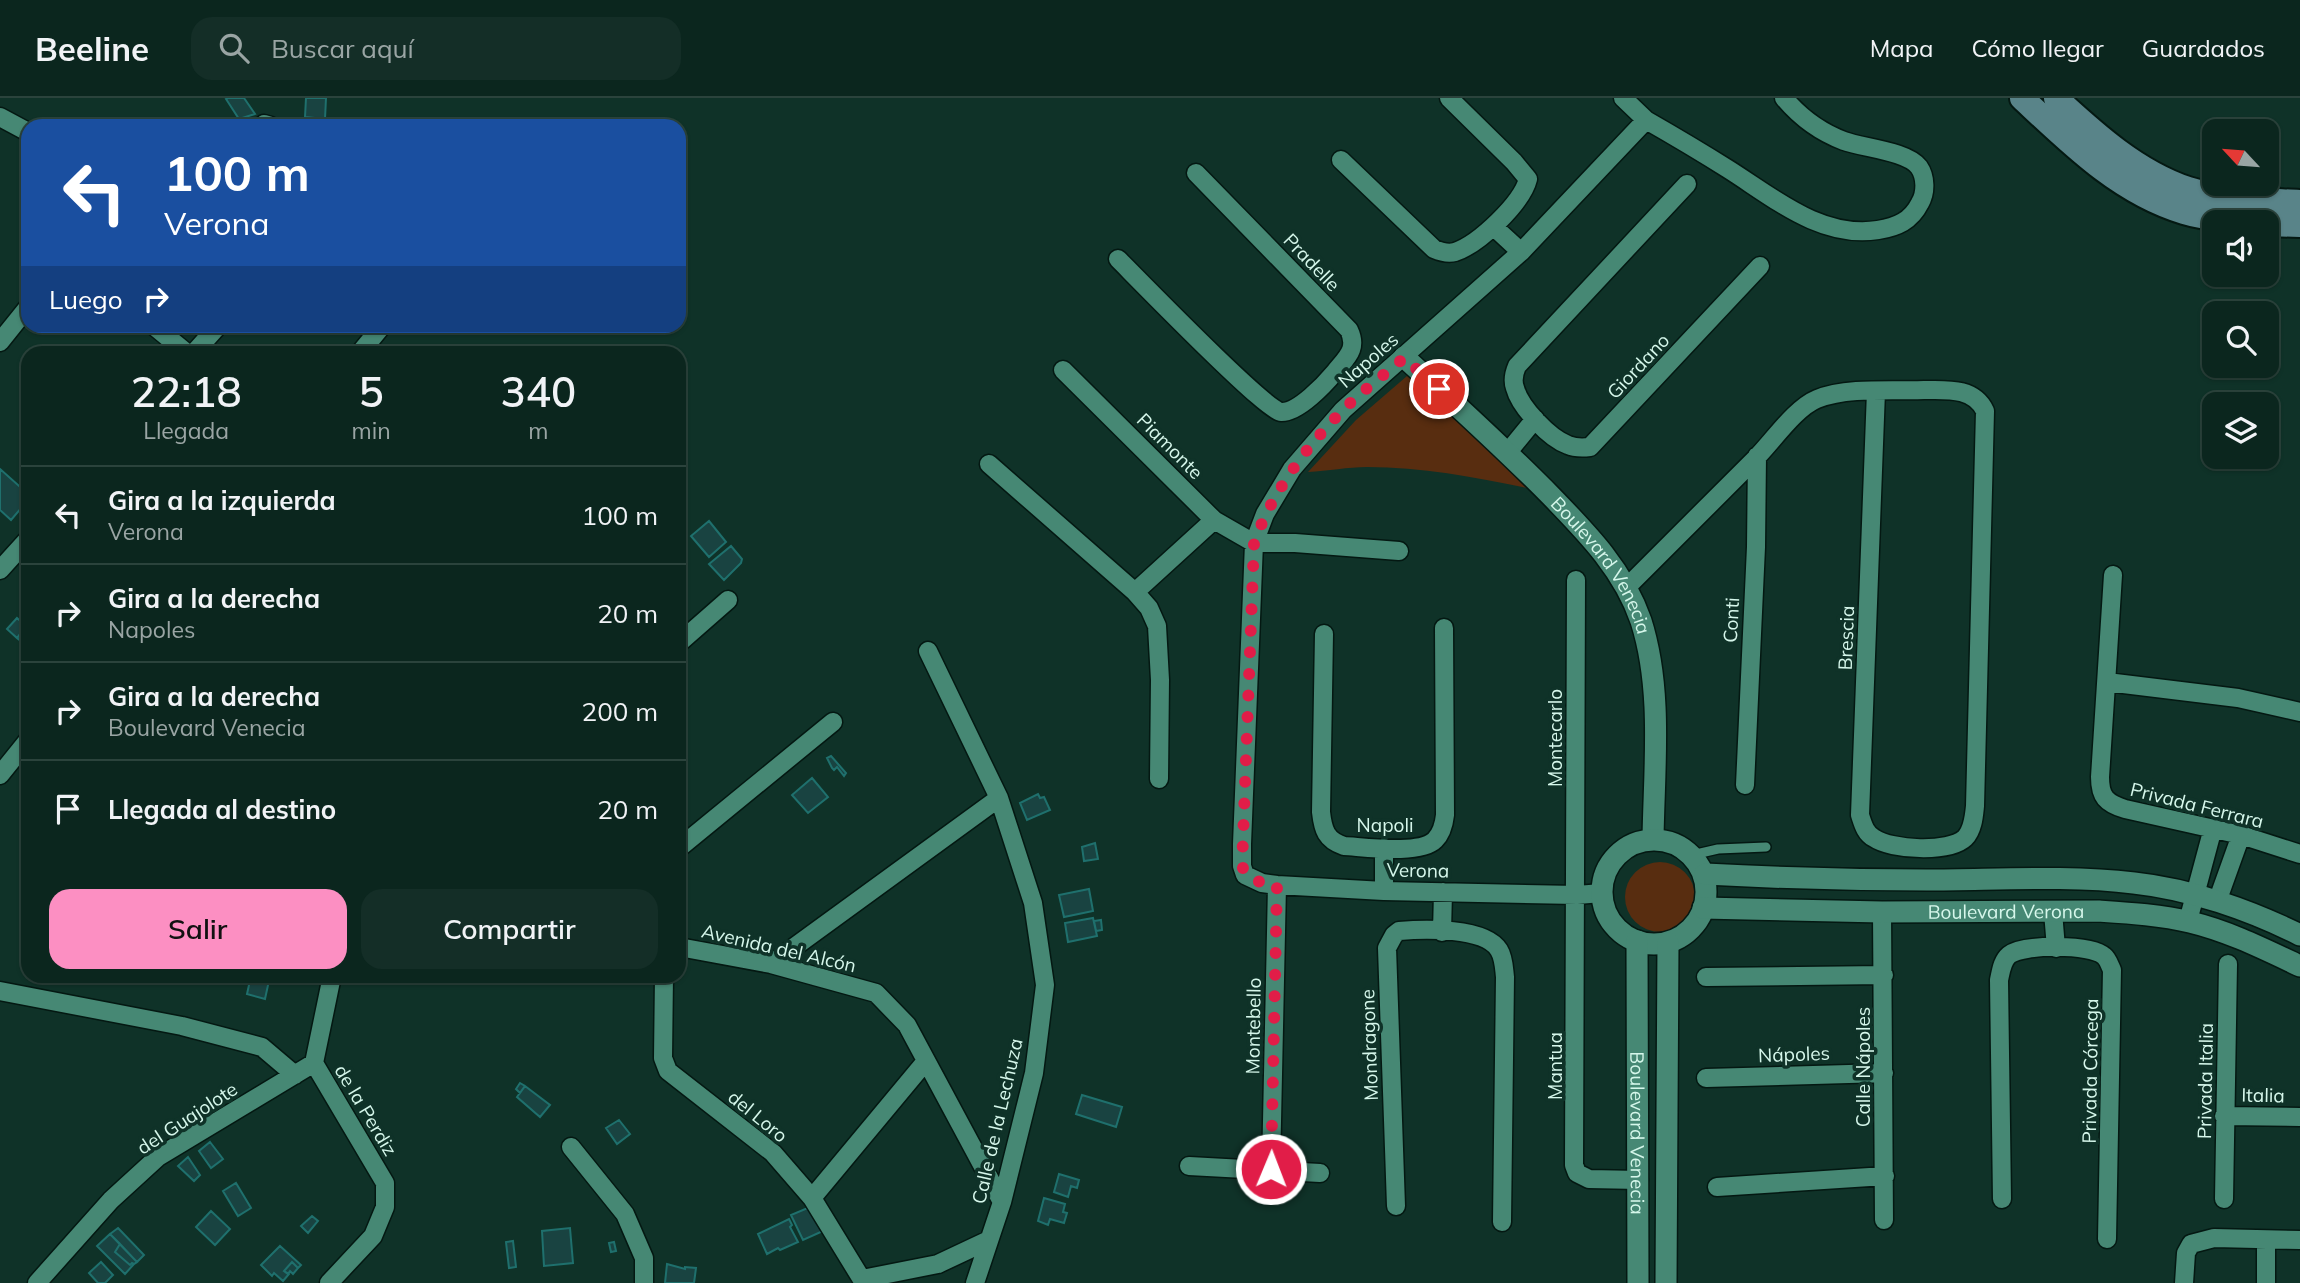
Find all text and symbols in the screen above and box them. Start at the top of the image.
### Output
search box [191,17,681,80]
text: Beeline [35,28,149,69]
icon: search [215,29,253,67]
text: Buscar aquí [271,32,414,65]
text: Mapa [1870,33,1933,63]
text: Cómo llegar [1971,33,2104,63]
text: Guardados [2142,33,2265,63]
north arrow [2202,119,2278,196]
map controls [2202,119,2279,469]
text: 100 m [164,142,310,203]
icon: left [49,147,140,238]
text: Verona [164,203,270,243]
button: sound [2202,210,2279,287]
street label: Pradelle [1279,228,1345,296]
icon: right [137,280,175,318]
text: Luego [49,283,123,316]
button: search [2202,301,2279,378]
street label: Napoles [1333,327,1403,393]
street label: Giordano [1602,328,1674,404]
pin [1409,359,1469,419]
text: 22:18 [131,365,242,418]
text: 5 [358,365,384,418]
text: 340 [501,365,576,418]
icon: arrive [1420,370,1458,408]
button: layers [2202,392,2279,469]
street label: Piamonte [1132,408,1208,484]
text: Llegada [143,416,229,445]
text: min [351,416,391,445]
text: m [528,416,548,445]
text: Gira a la izquierda [108,484,336,517]
street label: Boulevard Venecia [1546,491,1656,637]
icon: left [49,496,87,534]
text: 100 m [582,499,658,532]
text: Verona [108,517,184,546]
text: Gira a la derecha [108,582,320,615]
icon: right [49,594,87,632]
text: 20 m [597,597,658,630]
street label: Conti [1718,597,1744,643]
street label: Brescia [1833,605,1859,671]
text: Napoles [108,615,195,644]
text: Gira a la derecha [108,680,320,713]
street label: Montecarlo [1543,689,1567,787]
icon: right [49,692,87,730]
text: 200 m [582,695,658,728]
text: Boulevard Venecia [108,713,306,742]
street label: Privada Ferrara [2128,777,2266,833]
icon: arrive [49,790,87,828]
text: Llegada al destino [108,793,336,826]
text: 20 m [597,793,658,826]
street label: Napoli [1357,813,1413,837]
street label: Verona [1386,857,1450,883]
button: Salir [49,889,347,969]
button: Compartir [361,889,658,969]
street label: Boulevard Verona [1928,899,2084,924]
street label: Avenida del Alcón [699,919,859,977]
street label: Montebello [1240,977,1266,1075]
street label: Mondragone [1355,989,1383,1101]
street label: Privada Córcega [2077,998,2103,1144]
street label: Calle Nápoles [1851,1007,1875,1127]
street label: Privada Italia [2192,1023,2218,1139]
street label: Mantua [1543,1032,1567,1100]
street label: Calle de la Lechuza [966,1036,1028,1206]
street label: Nápoles [1758,1041,1830,1067]
street label: Boulevard Venecia [1625,1051,1650,1215]
street label: de la Perdiz [329,1060,403,1160]
street label: del Guajolote [132,1077,242,1159]
street label: Italia [2241,1083,2285,1107]
street label: del Loro [723,1085,793,1147]
position arrow [1234,1132,1308,1206]

